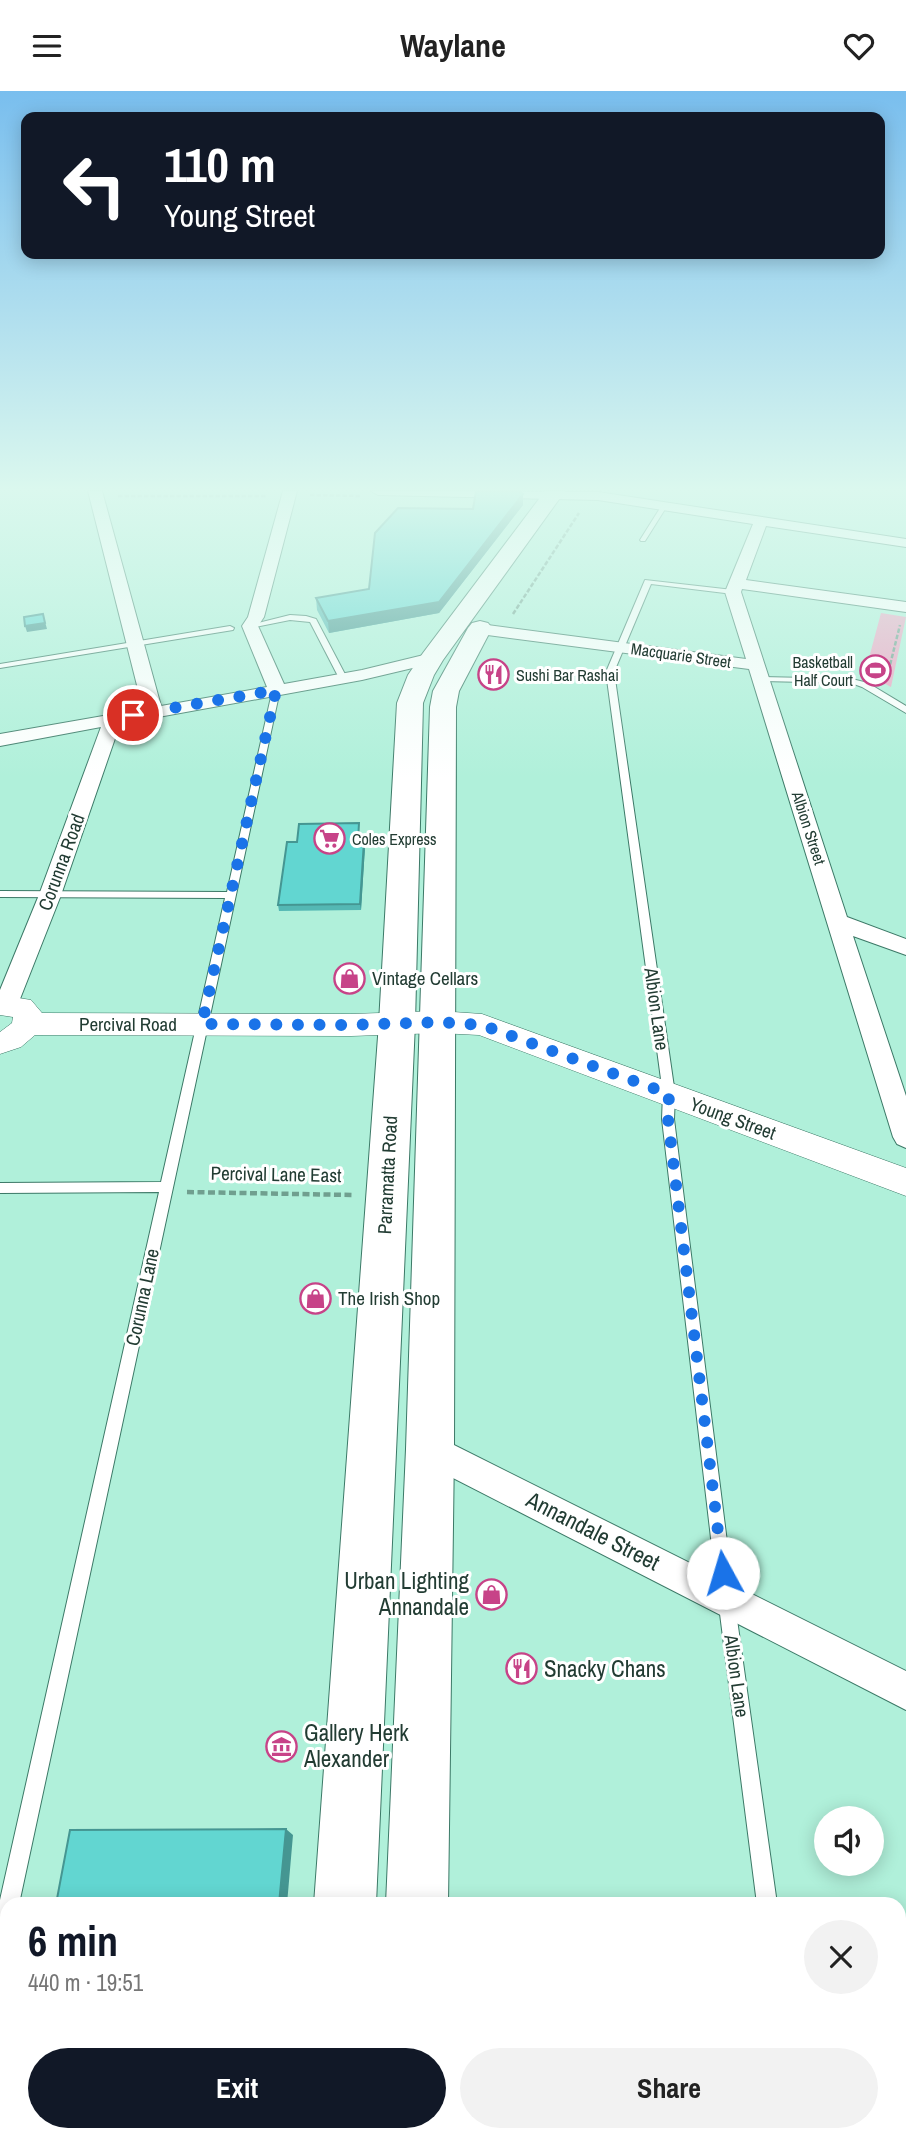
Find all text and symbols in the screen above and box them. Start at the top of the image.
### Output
text: Waylane [400,24,506,67]
icon: menu [28,27,66,65]
icon: heart [840,27,878,65]
text: 110 m [164,131,276,197]
icon: left [49,140,140,231]
text: Young Street [164,194,315,237]
street label: Macquarie Street [630,637,733,673]
place label: Basketball Half Court [792,651,853,691]
sports icon: Basketball Half Court [859,654,893,688]
restaurant icon: Sushi Bar Rashai [476,658,510,692]
place label: Sushi Bar Rashai [516,664,619,686]
pin [103,685,163,745]
icon: arrive [114,696,152,734]
street label: Albion Street [787,788,831,868]
street label: Corunna Road [31,810,91,914]
supermarket icon: Coles Express [312,822,346,856]
place label: Coles Express [352,828,437,850]
shop icon: Vintage Cellars [332,961,366,995]
place label: Vintage Cellars [372,965,478,991]
street label: Albion Lane [638,965,676,1052]
street label: Percival Road [79,1011,177,1037]
street label: Young Street [686,1090,780,1146]
street label: Parramatta Road [371,1115,403,1235]
street label: Percival Lane East [210,1160,342,1188]
street label: Corunna Lane [119,1246,165,1348]
shop icon: The Irish Shop [298,1281,332,1315]
place label: The Irish Shop [338,1285,440,1311]
street label: Annandale Street [520,1483,665,1577]
position arrow [686,1536,760,1610]
place label: Urban Lighting Annandale [344,1565,470,1622]
shop icon: Urban Lighting Annandale [475,1577,509,1611]
street label: Albion Lane [718,1632,756,1719]
restaurant icon: Snacky Chans [504,1652,538,1686]
place label: Snacky Chans [544,1653,666,1684]
place label: Gallery Herk Alexander [303,1717,409,1774]
museum icon: Gallery Herk Alexander [264,1729,298,1763]
map controls [814,1806,884,1876]
button: sound [814,1806,884,1876]
text: 6 min [28,1913,118,1969]
button: close [804,1920,878,1994]
text: 440 m · 19:51 [28,1967,143,1998]
button: Exit [28,2048,446,2128]
button: Share [460,2048,878,2128]

